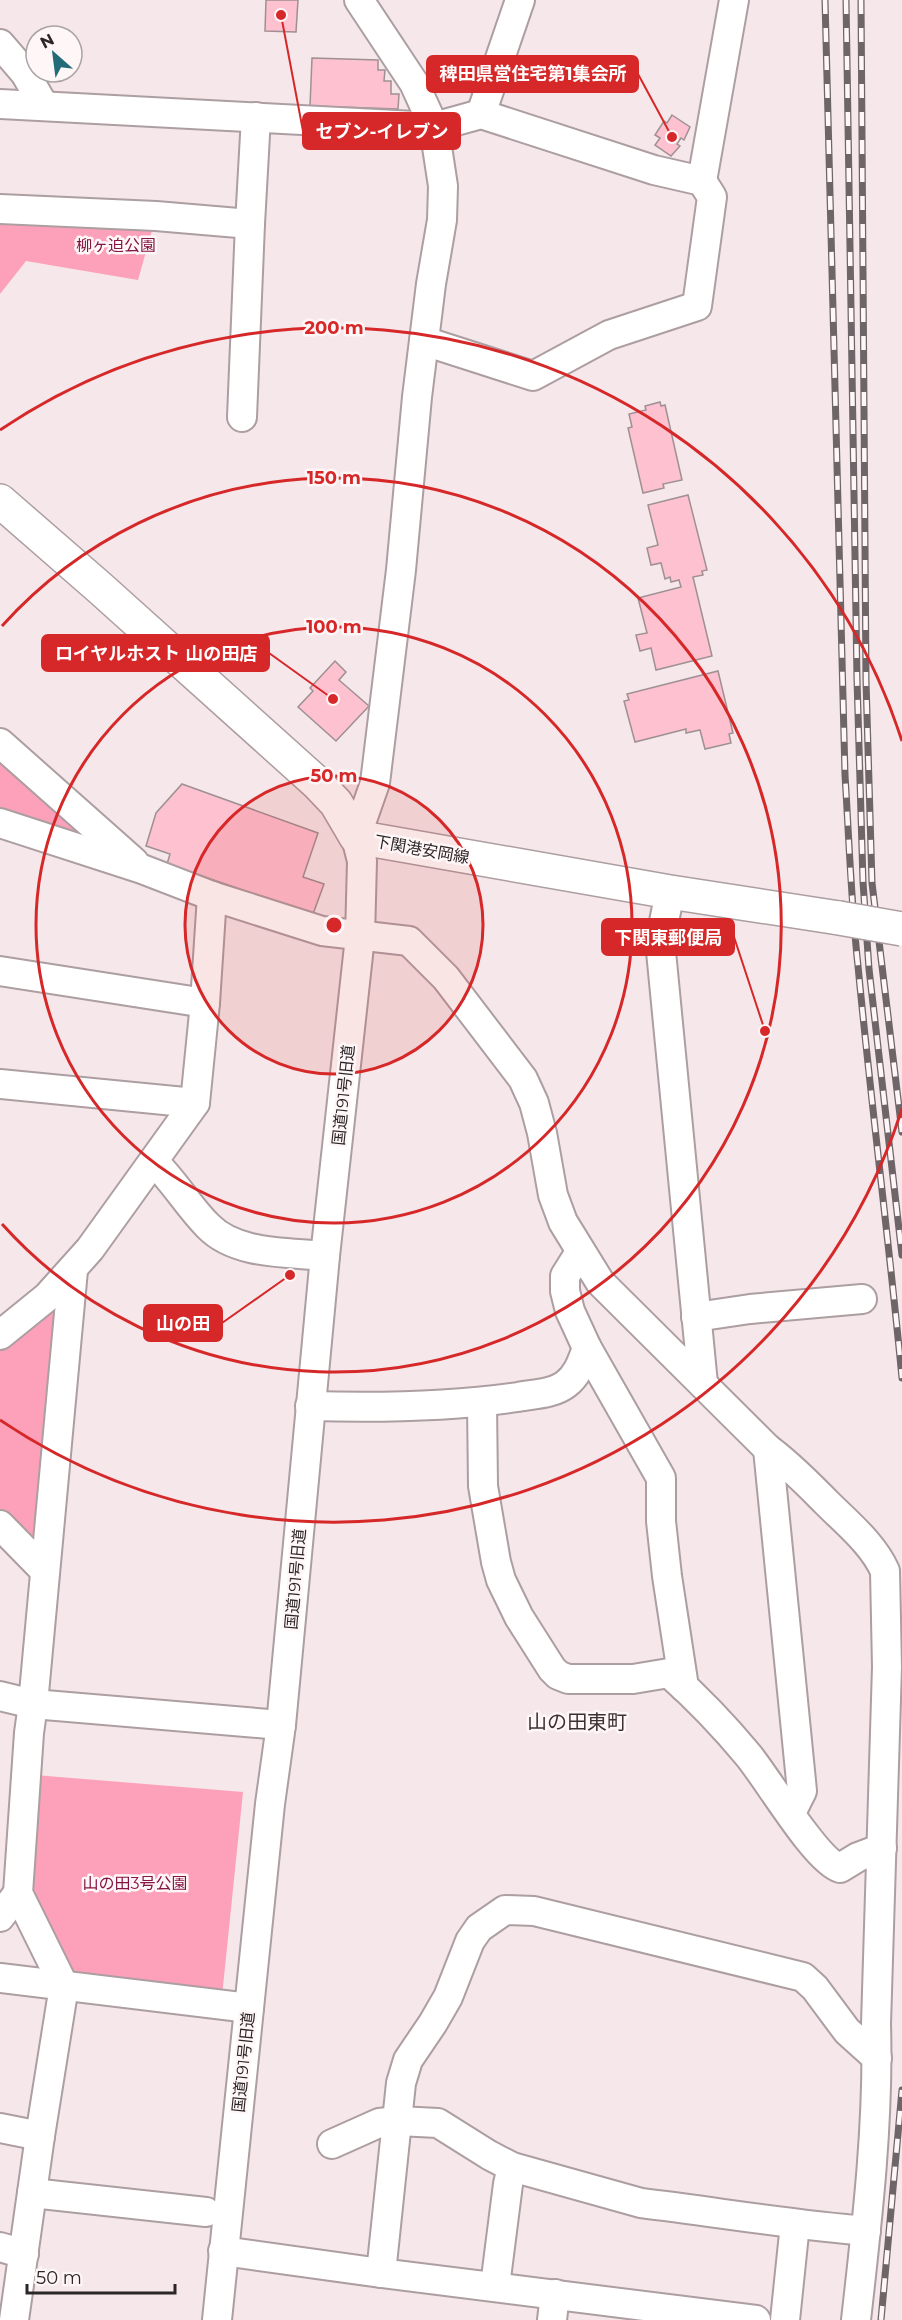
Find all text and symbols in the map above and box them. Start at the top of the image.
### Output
north arrow [24,24,84,84]
text: N [37,30,57,53]
callout: 稗田県営住宅第1集会所 [427,56,638,92]
text: 稗田県営住宅第1集会所 [439,63,627,85]
callout: セブン-イレブン [303,113,460,149]
text: セブン-イレブン [316,121,448,143]
park label: 柳ヶ迫公園 [76,236,156,255]
text: 200 m [304,317,364,339]
text: 150 m [307,467,361,489]
text: 100 m [306,616,362,638]
callout: ロイヤルホスト 山の田店 [42,635,269,671]
text: ロイヤルホスト 山の田店 [55,643,257,665]
text: 50 m [311,765,357,787]
street label: 下関港安岡線 [373,832,471,867]
centre of rings [324,915,344,935]
callout: 下関東郵便局 [602,919,734,955]
text: 下関東郵便局 [614,927,722,949]
street label: 国道191号旧道 [329,1044,358,1146]
callout: 山の田 [144,1305,222,1341]
text: 山の田 [156,1313,210,1335]
street label: 国道191号旧道 [282,1528,309,1630]
district label: 山の田東町 [527,1710,627,1734]
park label: 山の田3号公園 [82,1874,188,1893]
street label: 国道191号旧道 [229,2011,258,2113]
scale bar [27,2257,176,2295]
text: 50 m [36,2267,82,2289]

